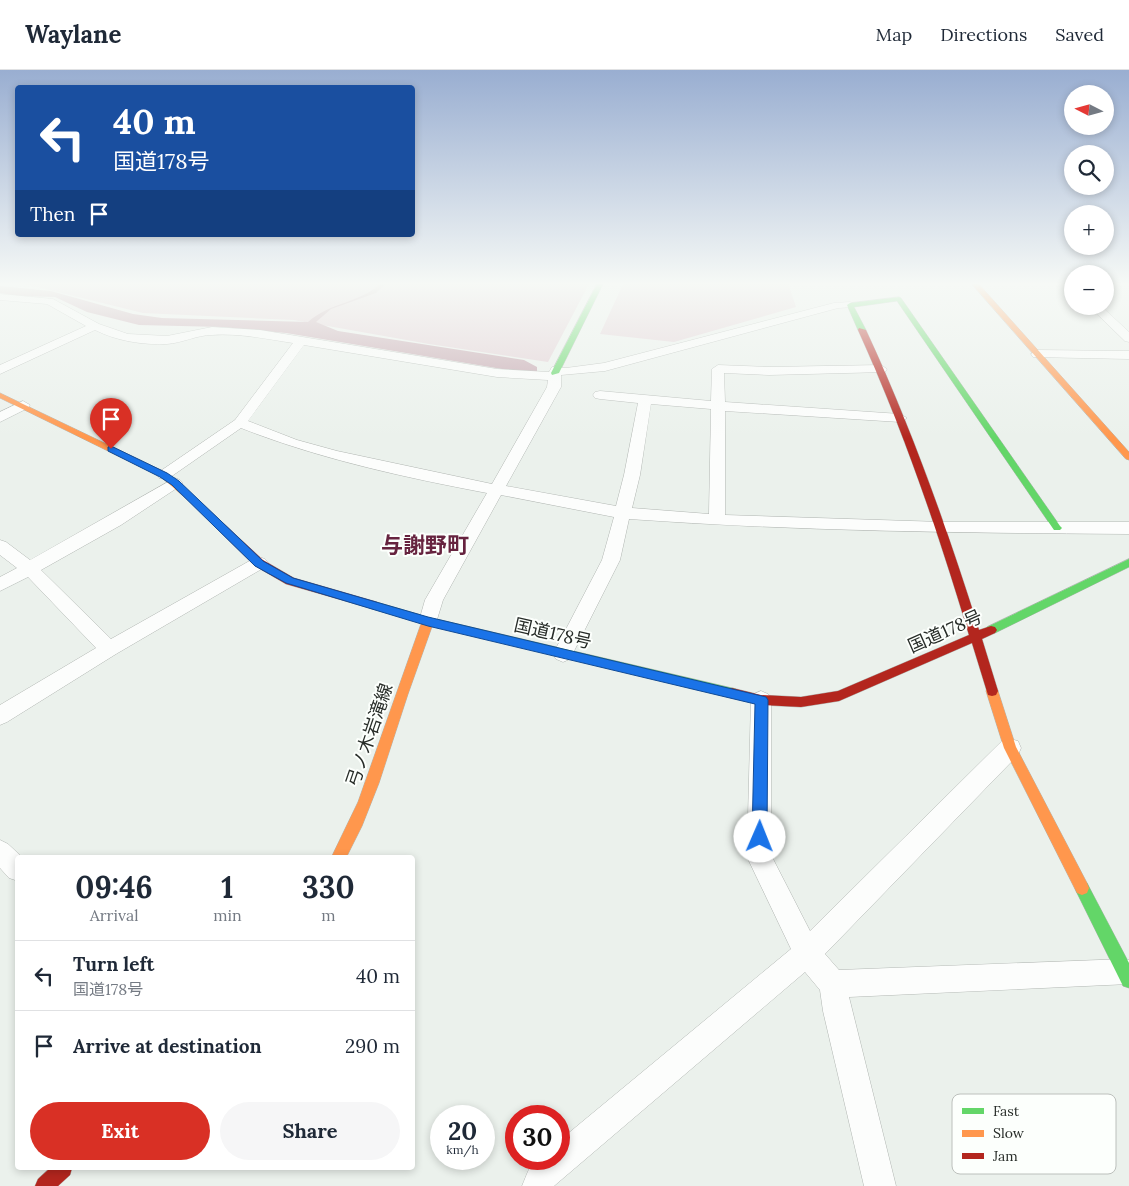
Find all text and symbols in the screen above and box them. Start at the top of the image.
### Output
text: Waylane [25,19,121,50]
text: Map [876,23,912,46]
text: Directions [940,23,1027,46]
text: Saved [1055,23,1104,46]
north arrow [1064,85,1114,135]
map controls [1064,85,1114,315]
text: 40 m [113,99,196,144]
icon: left [30,105,95,170]
button: search [1064,145,1114,195]
text: 国道178号 [113,147,210,175]
icon: arrive [85,200,113,228]
text: Then [30,202,75,226]
button: + [1064,205,1114,255]
button: − [1064,265,1114,315]
pin [90,398,132,449]
icon: arrive [97,405,125,433]
district label: 与謝野町 [381,531,469,559]
street label: 国道178号 [904,604,986,658]
street label: 国道178号 [512,613,594,653]
street label: 弓ノ木岩滝線 [341,680,397,790]
position arrow [733,810,785,862]
text: 09:46 [75,868,153,906]
text: 1 [221,868,234,906]
text: 330 [302,868,355,906]
text: Arrival [90,905,139,925]
text: min [213,905,242,925]
text: m [321,905,335,925]
text: Turn left [73,952,154,976]
icon: left [30,962,58,990]
text: 40 m [356,964,400,988]
text: 国道178号 [73,979,143,999]
icon: arrive [30,1032,58,1060]
text: Arrive at destination [73,1034,262,1058]
text: 290 m [345,1034,400,1058]
legend [952,1094,1116,1174]
button: Exit [30,1102,210,1160]
button: Share [220,1102,400,1160]
text: Fast [993,1102,1020,1120]
speed limit sign: 30 [505,1105,570,1170]
text: 20 [448,1115,477,1147]
text: Slow [993,1124,1025,1142]
text: km/h [446,1142,479,1157]
text: Jam [992,1147,1018,1165]

